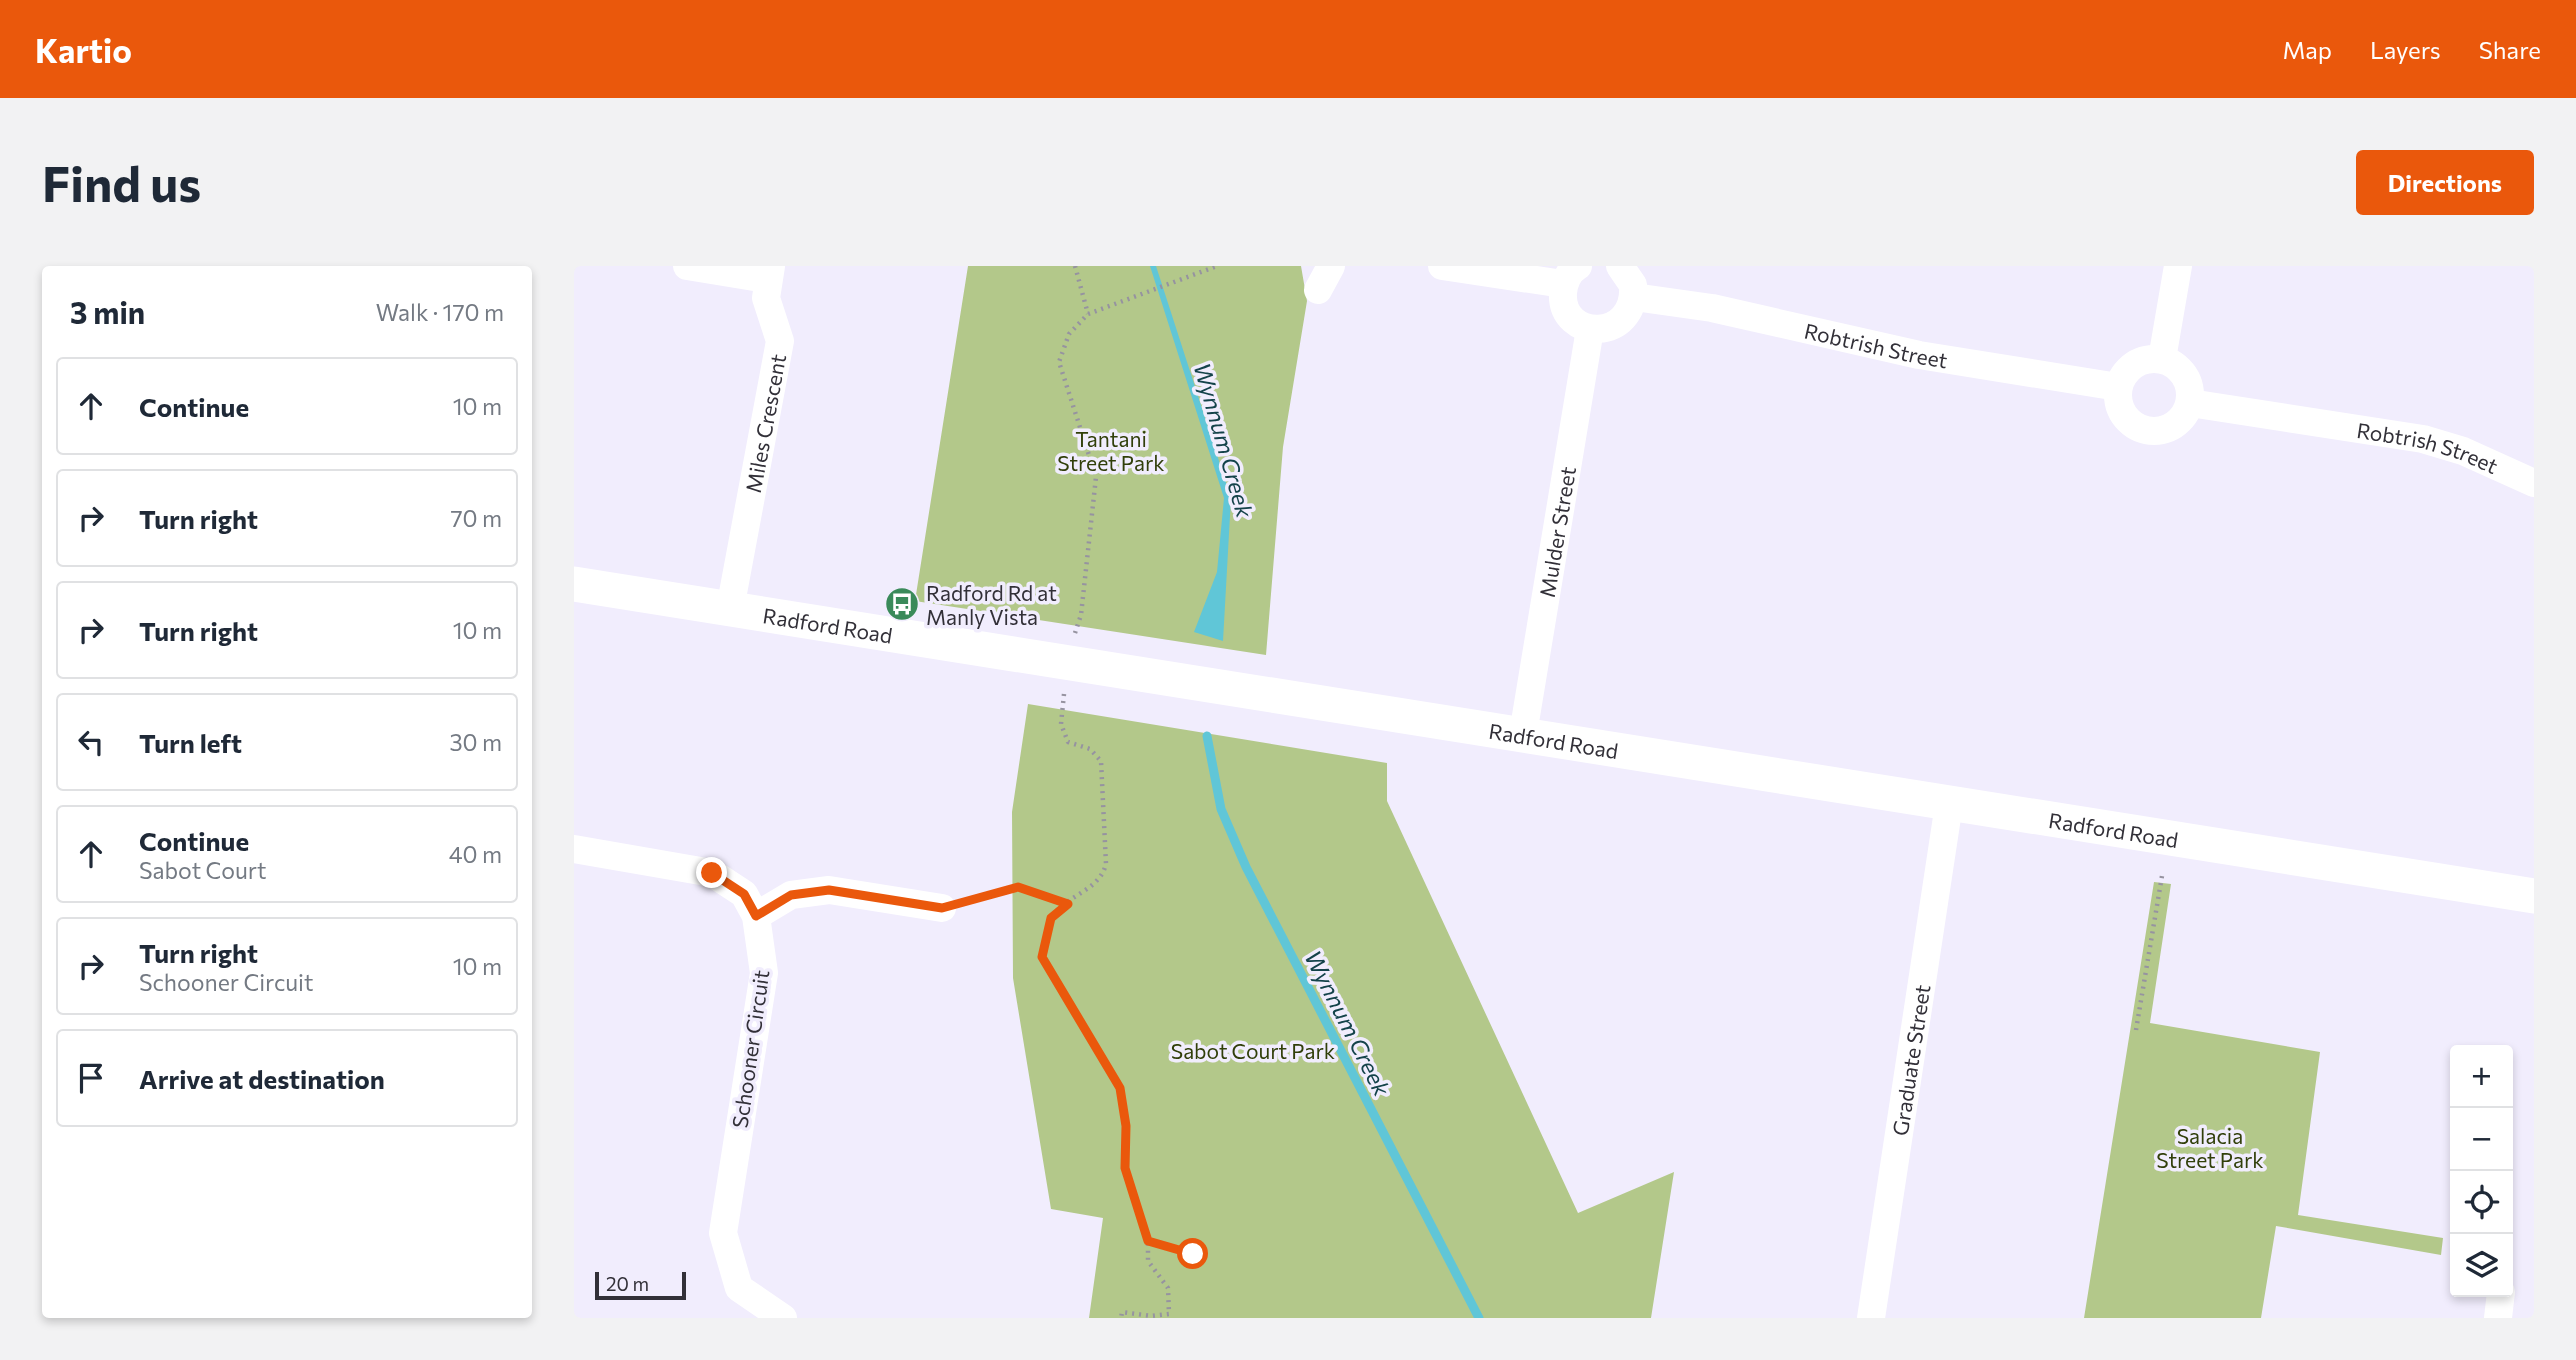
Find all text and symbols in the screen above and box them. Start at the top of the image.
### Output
text: Kartio [35,29,132,70]
text: Map [2283,35,2332,64]
text: Layers [2370,35,2441,64]
text: Share [2479,35,2541,64]
button: Directions [2356,150,2534,215]
text: Find us [42,152,201,212]
text: 3 min [70,293,145,330]
text: Walk · 170 m [376,298,504,326]
street label: Robtrish Street [1802,317,1949,372]
street label: Miles Crescent [739,352,790,495]
water label: Wynnum Creek [1189,359,1260,521]
icon: ahead [72,387,110,425]
text: Continue [139,391,249,422]
text: 10 m [453,392,502,420]
street label: Robtrish Street [2355,416,2502,478]
park label: Tantani Street Park [1057,426,1165,475]
street label: Mulder Street [1533,465,1580,599]
icon: right [72,499,110,537]
text: Turn right [139,503,258,534]
text: 70 m [450,504,502,532]
place label: Radford Rd at Manly Vista [926,580,1057,629]
bus stop icon: Radford Rd at Manly Vista [883,585,921,623]
street label: Radford Road [761,602,894,647]
icon: right [72,611,110,649]
text: Turn right [139,615,258,646]
text: 10 m [453,616,502,644]
street label: Radford Road [1487,717,1620,763]
icon: left [72,723,110,761]
text: Turn left [139,727,242,758]
text: 30 m [449,728,502,756]
street label: Radford Road [2047,806,2180,852]
text: Continue [139,825,249,856]
icon: ahead [72,835,110,873]
text: 40 m [449,840,502,868]
text: Sabot Court [139,856,267,884]
route end [696,857,727,888]
text: Turn right [139,937,258,968]
water label: Wynnum Creek [1299,946,1397,1101]
icon: right [72,947,110,985]
text: 10 m [453,952,502,980]
text: Schooner Circuit [139,968,313,996]
street label: Schooner Circuit [727,968,773,1130]
street label: Graduate Street [1886,983,1934,1137]
park label: Sabot Court Park [1171,1038,1335,1063]
map controls [2450,1045,2513,1297]
button: + [2450,1045,2513,1108]
icon: arrive [72,1059,110,1097]
text: Arrive at destination [139,1063,385,1094]
button: − [2450,1108,2513,1171]
park label: Salacia Street Park [2156,1123,2264,1172]
button: locate [2450,1171,2513,1234]
button: layers [2450,1234,2513,1297]
route start [1177,1238,1208,1269]
scale bar [595,1269,686,1301]
text: 20 m [606,1272,649,1295]

